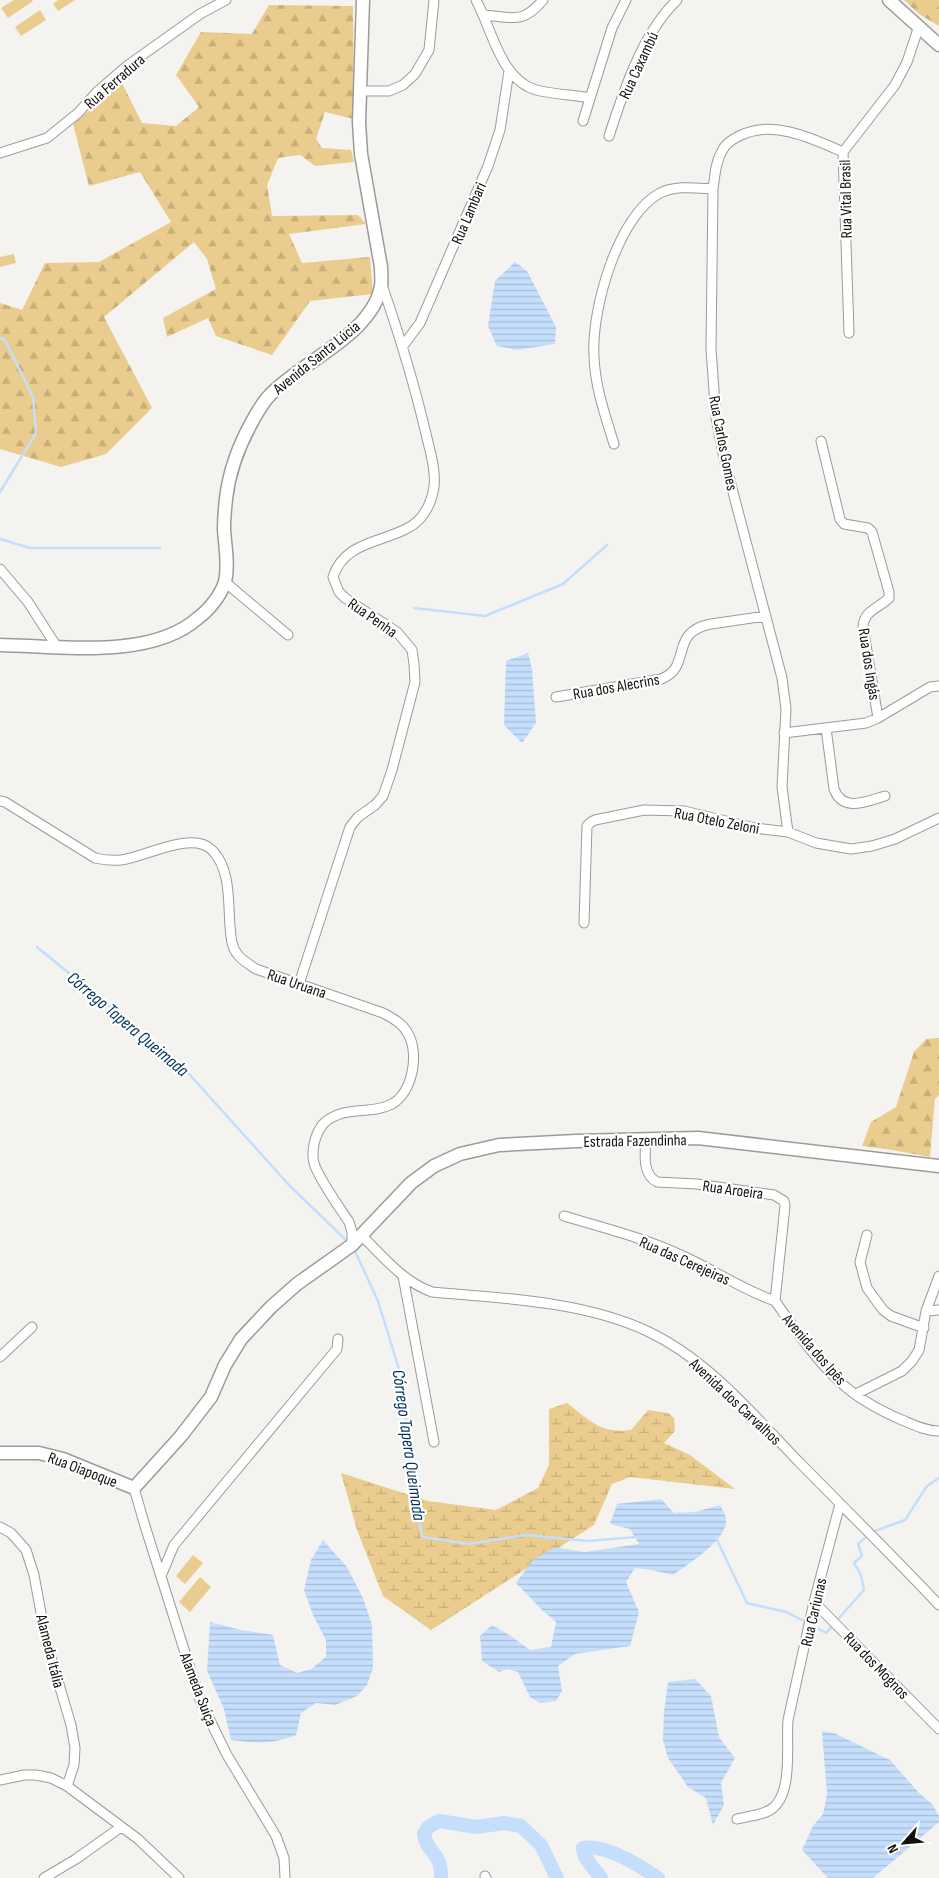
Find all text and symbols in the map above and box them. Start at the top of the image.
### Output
street label: Rua Caxambú [616,29,663,102]
street label: Rua Ferradura [81,51,149,114]
street label: Rua Vital Brasil [836,159,857,239]
street label: Rua Lambari [448,180,491,247]
street label: Avenida Santa Lúcia [269,317,364,400]
street label: Rua Carlos Gomes [704,394,741,492]
street label: Rua Penha [344,594,400,642]
street label: Rua dos Ingás [853,627,884,702]
street label: Rua dos Alecrins [572,670,661,704]
street label: Rua Otelo Zeloni [673,804,761,839]
street label: Rua Uruana [265,965,329,1003]
water label: Córrego Tapera Queimada [63,967,193,1082]
street label: Estrada Fazendinha [583,1131,687,1152]
street label: Rua Aroeira [701,1177,764,1204]
street label: Rua das Cerejeiras [636,1233,733,1290]
street label: Avenida dos Ipês [777,1310,850,1390]
street label: Avenida dos Carvalhos [684,1354,785,1450]
water label: Córrego Tapera Queimada [388,1368,430,1523]
street label: Rua Oiapoque [45,1448,120,1492]
street label: Rua Cariunas [797,1576,832,1648]
street label: Alameda Itália [31,1612,68,1690]
street label: Rua dos Mognos [839,1628,913,1704]
street label: Alameda Suíça [175,1649,220,1729]
north arrow [879,1818,929,1868]
text: N [884,1841,902,1856]

